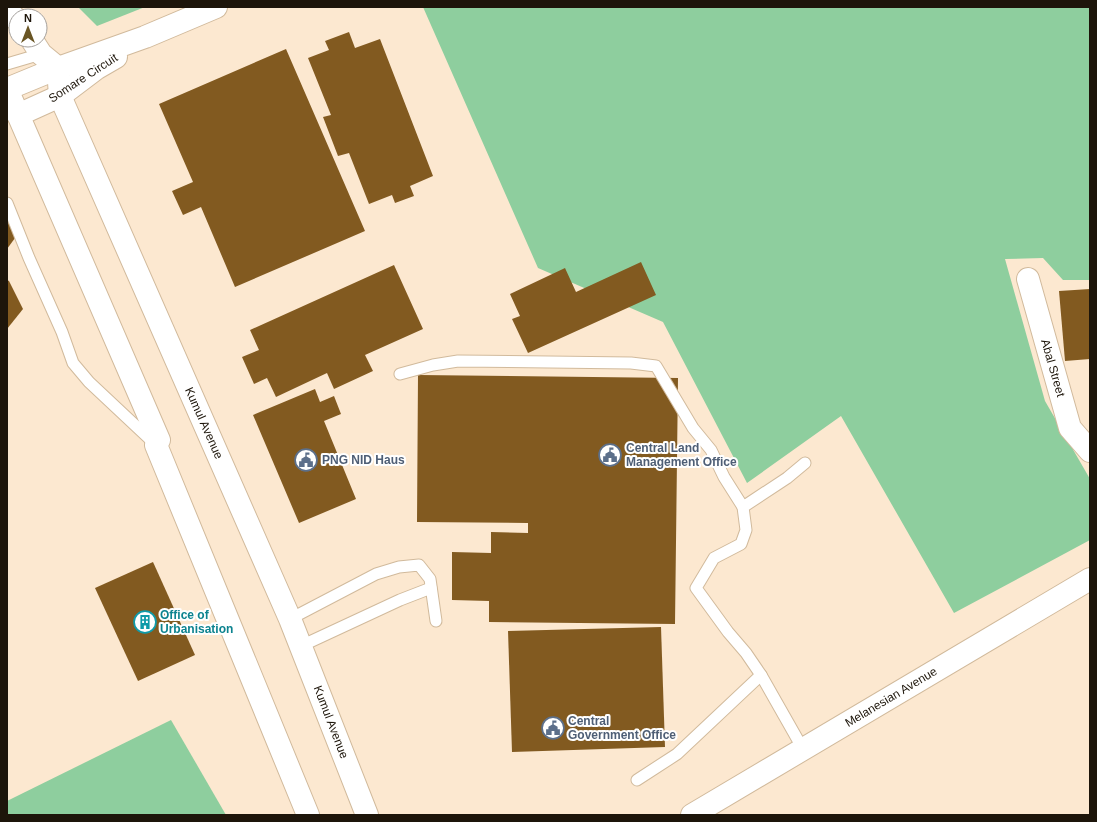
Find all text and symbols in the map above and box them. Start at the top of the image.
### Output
north arrow [8,8,48,48]
text: N [24,12,32,24]
street label: Somare Circuit [46,50,121,105]
street label: Abal Street [1038,338,1068,399]
street label: Kumul Avenue [182,385,226,461]
place label: Central Land Management Office [626,441,737,469]
public building icon: Central Land Management Office [597,442,623,468]
public building icon: PNG NID Haus [293,447,319,473]
place label: PNG NID Haus [322,453,405,467]
place label: Office of Urbanisation [160,608,233,636]
building icon: Office of Urbanisation [132,609,158,635]
street label: Melanesian Avenue [843,664,940,730]
street label: Kumul Avenue [311,683,351,761]
place label: Central Government Office [568,714,676,742]
public building icon: Central Government Office [540,715,566,741]

